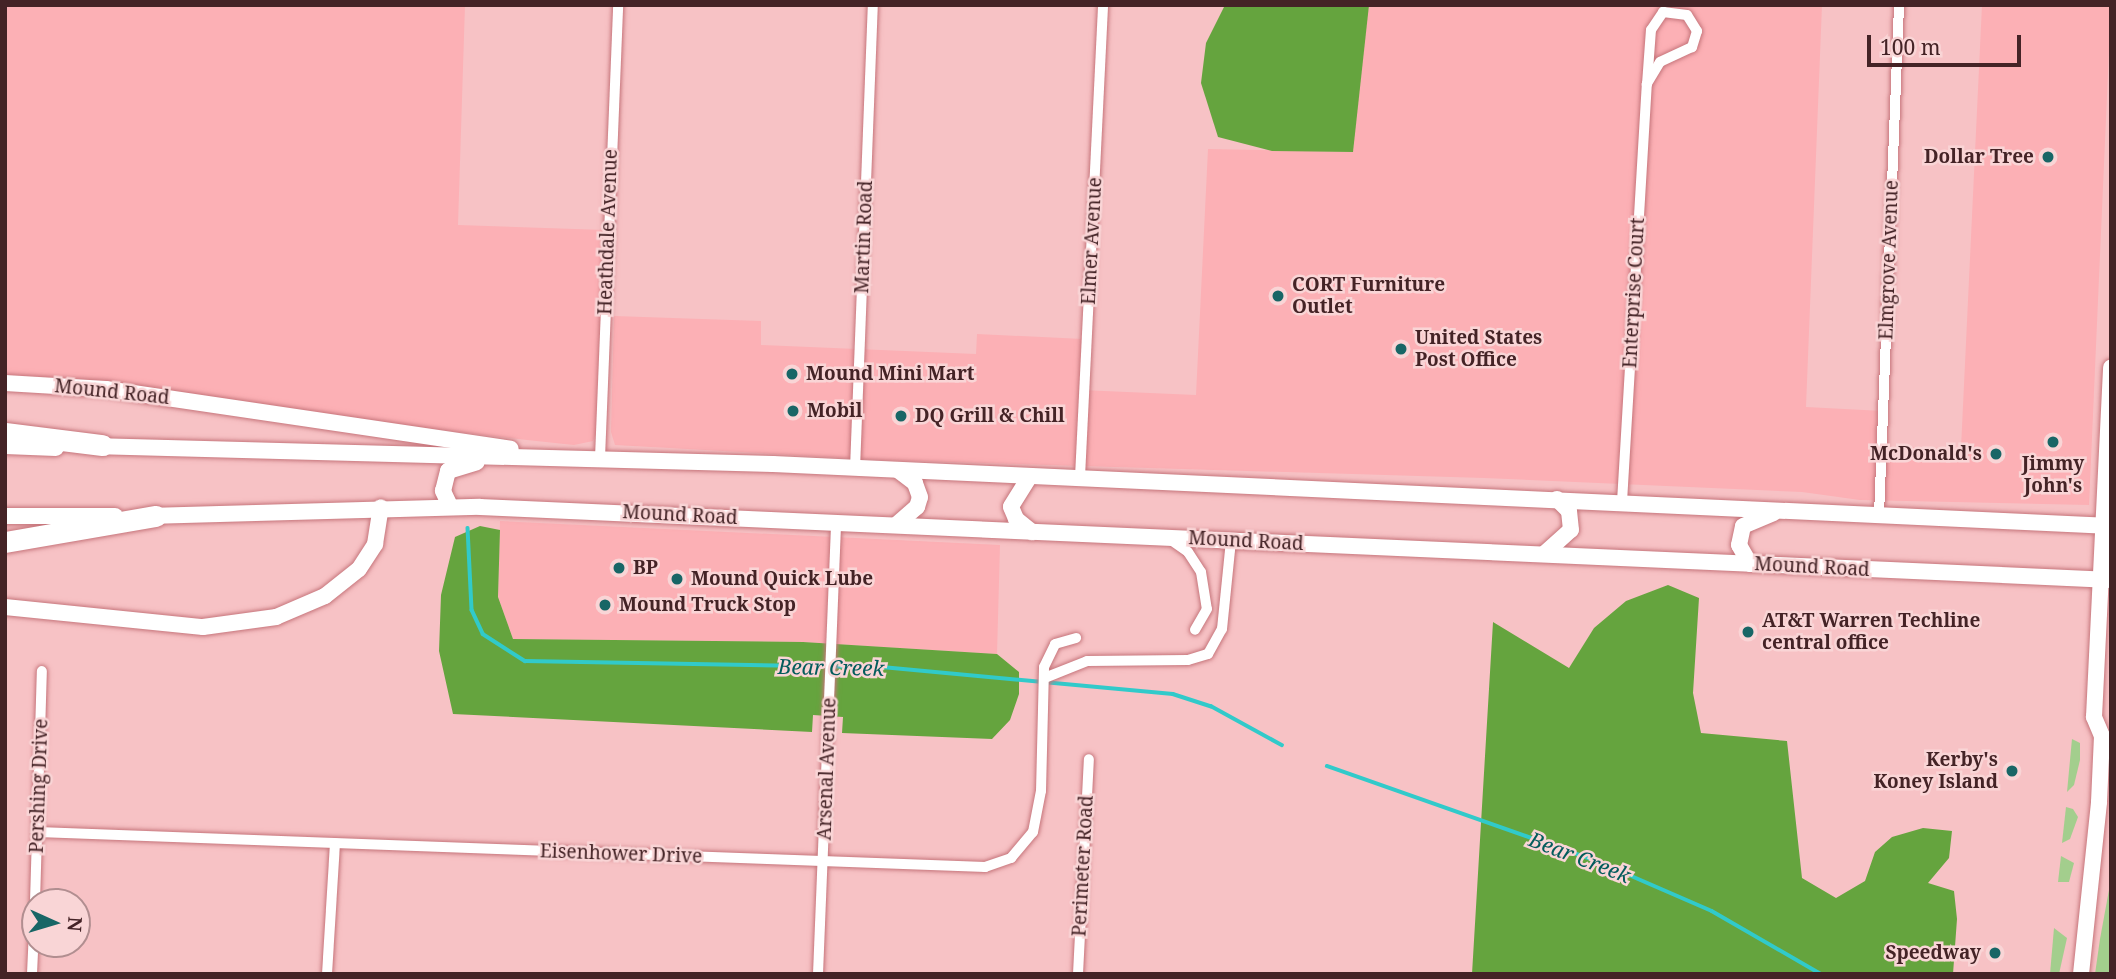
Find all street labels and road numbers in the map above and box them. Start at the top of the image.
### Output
street label: Heathdale Avenue [594,149,622,315]
street label: Elmer Avenue [1077,177,1107,305]
street label: Martin Road [851,180,877,294]
street label: Elmgrove Avenue [1875,180,1903,340]
street label: Enterprise Court [1619,217,1649,369]
street label: Mound Road [53,375,171,409]
street label: Mound Road [622,501,738,529]
street label: Mound Road [1188,527,1304,555]
street label: Mound Road [1754,553,1870,581]
street label: Arsenal Avenue [813,697,841,841]
street label: Pershing Drive [25,718,53,854]
street label: Perimeter Road [1068,795,1098,937]
street label: Eisenhower Drive [539,840,703,868]

